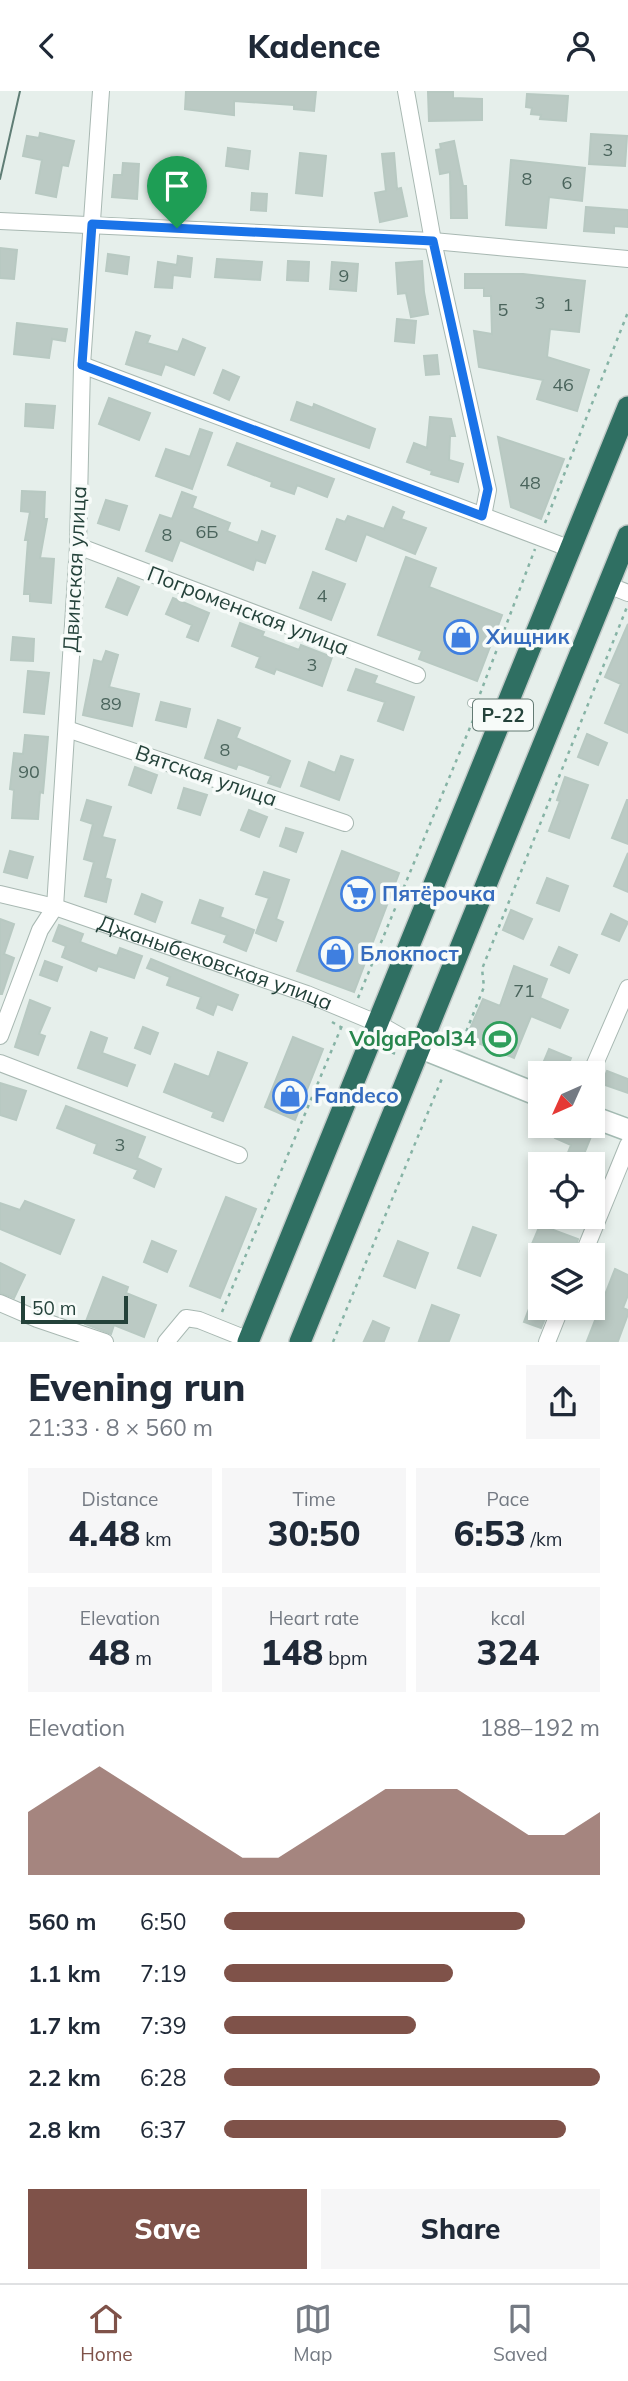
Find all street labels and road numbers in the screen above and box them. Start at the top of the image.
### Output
street label: Двинская улица [57,485,91,653]
street label: Погроменская улица [144,560,353,661]
road number: Р-22 [473,699,533,730]
street label: Вятская улица [132,739,281,811]
street label: Джаныбековская улица [95,909,337,1015]

